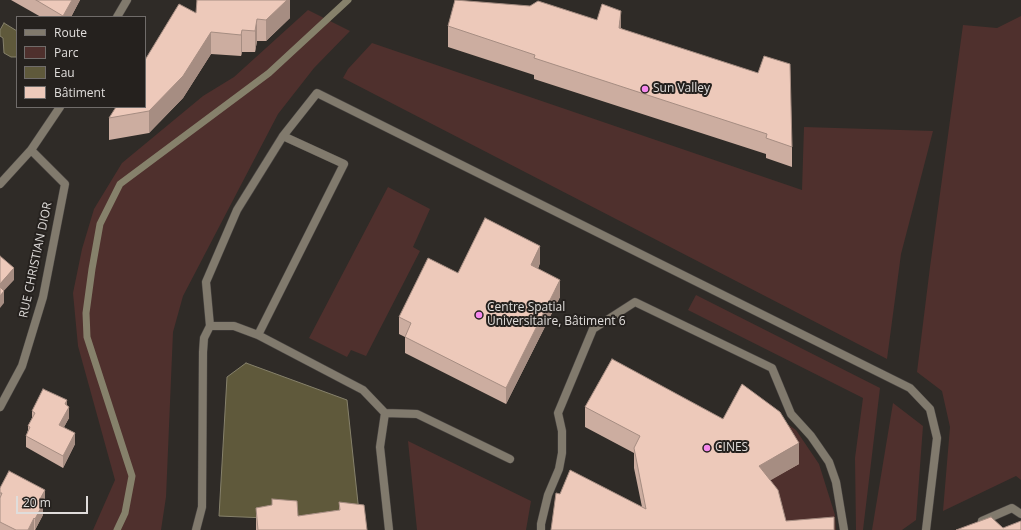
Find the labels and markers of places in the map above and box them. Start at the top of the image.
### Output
place label: Sun Valley [653,82,710,96]
marker: Sun Valley [640,84,650,94]
place label: Centre Spatial Universitaire, Bâtiment 6 [487,301,626,329]
marker: Centre Spatial Universitaire, Bâtiment 6 [474,310,484,320]
place label: CINES [715,441,748,455]
marker: CINES [702,443,712,453]

